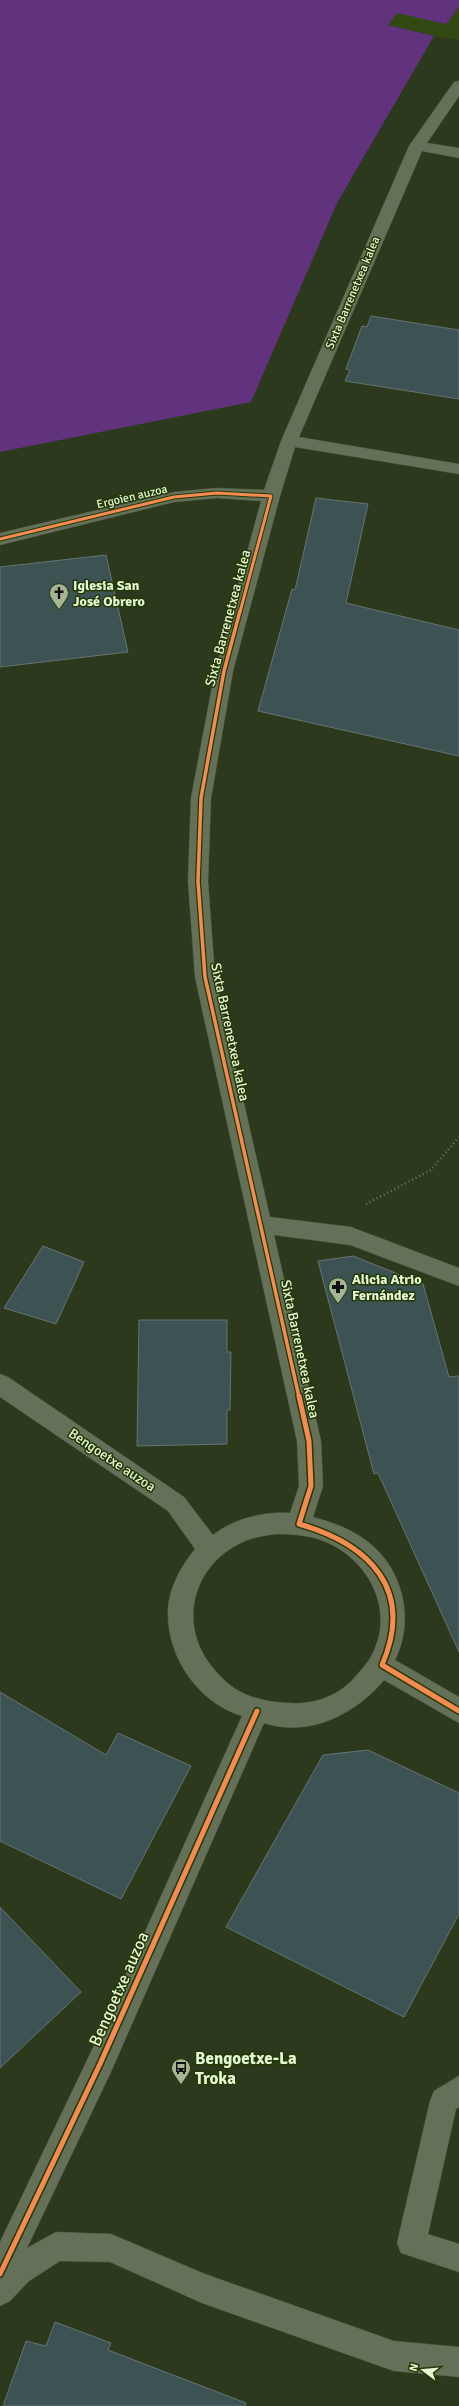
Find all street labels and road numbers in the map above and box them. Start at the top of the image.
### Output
street label: Sixta Barrenetxea kalea [322,234,384,352]
street label: Ergoien auzoa [95,482,169,512]
street label: Sixta Barrenetxea kalea [202,548,254,688]
street label: Sixta Barrenetxea kalea [207,961,253,1103]
street label: Sixta Barrenetxea kalea [277,1278,323,1420]
street label: Bengoetxe auzoa [65,1425,159,1495]
street label: Bengoetxe auzoa [84,1928,154,2050]

